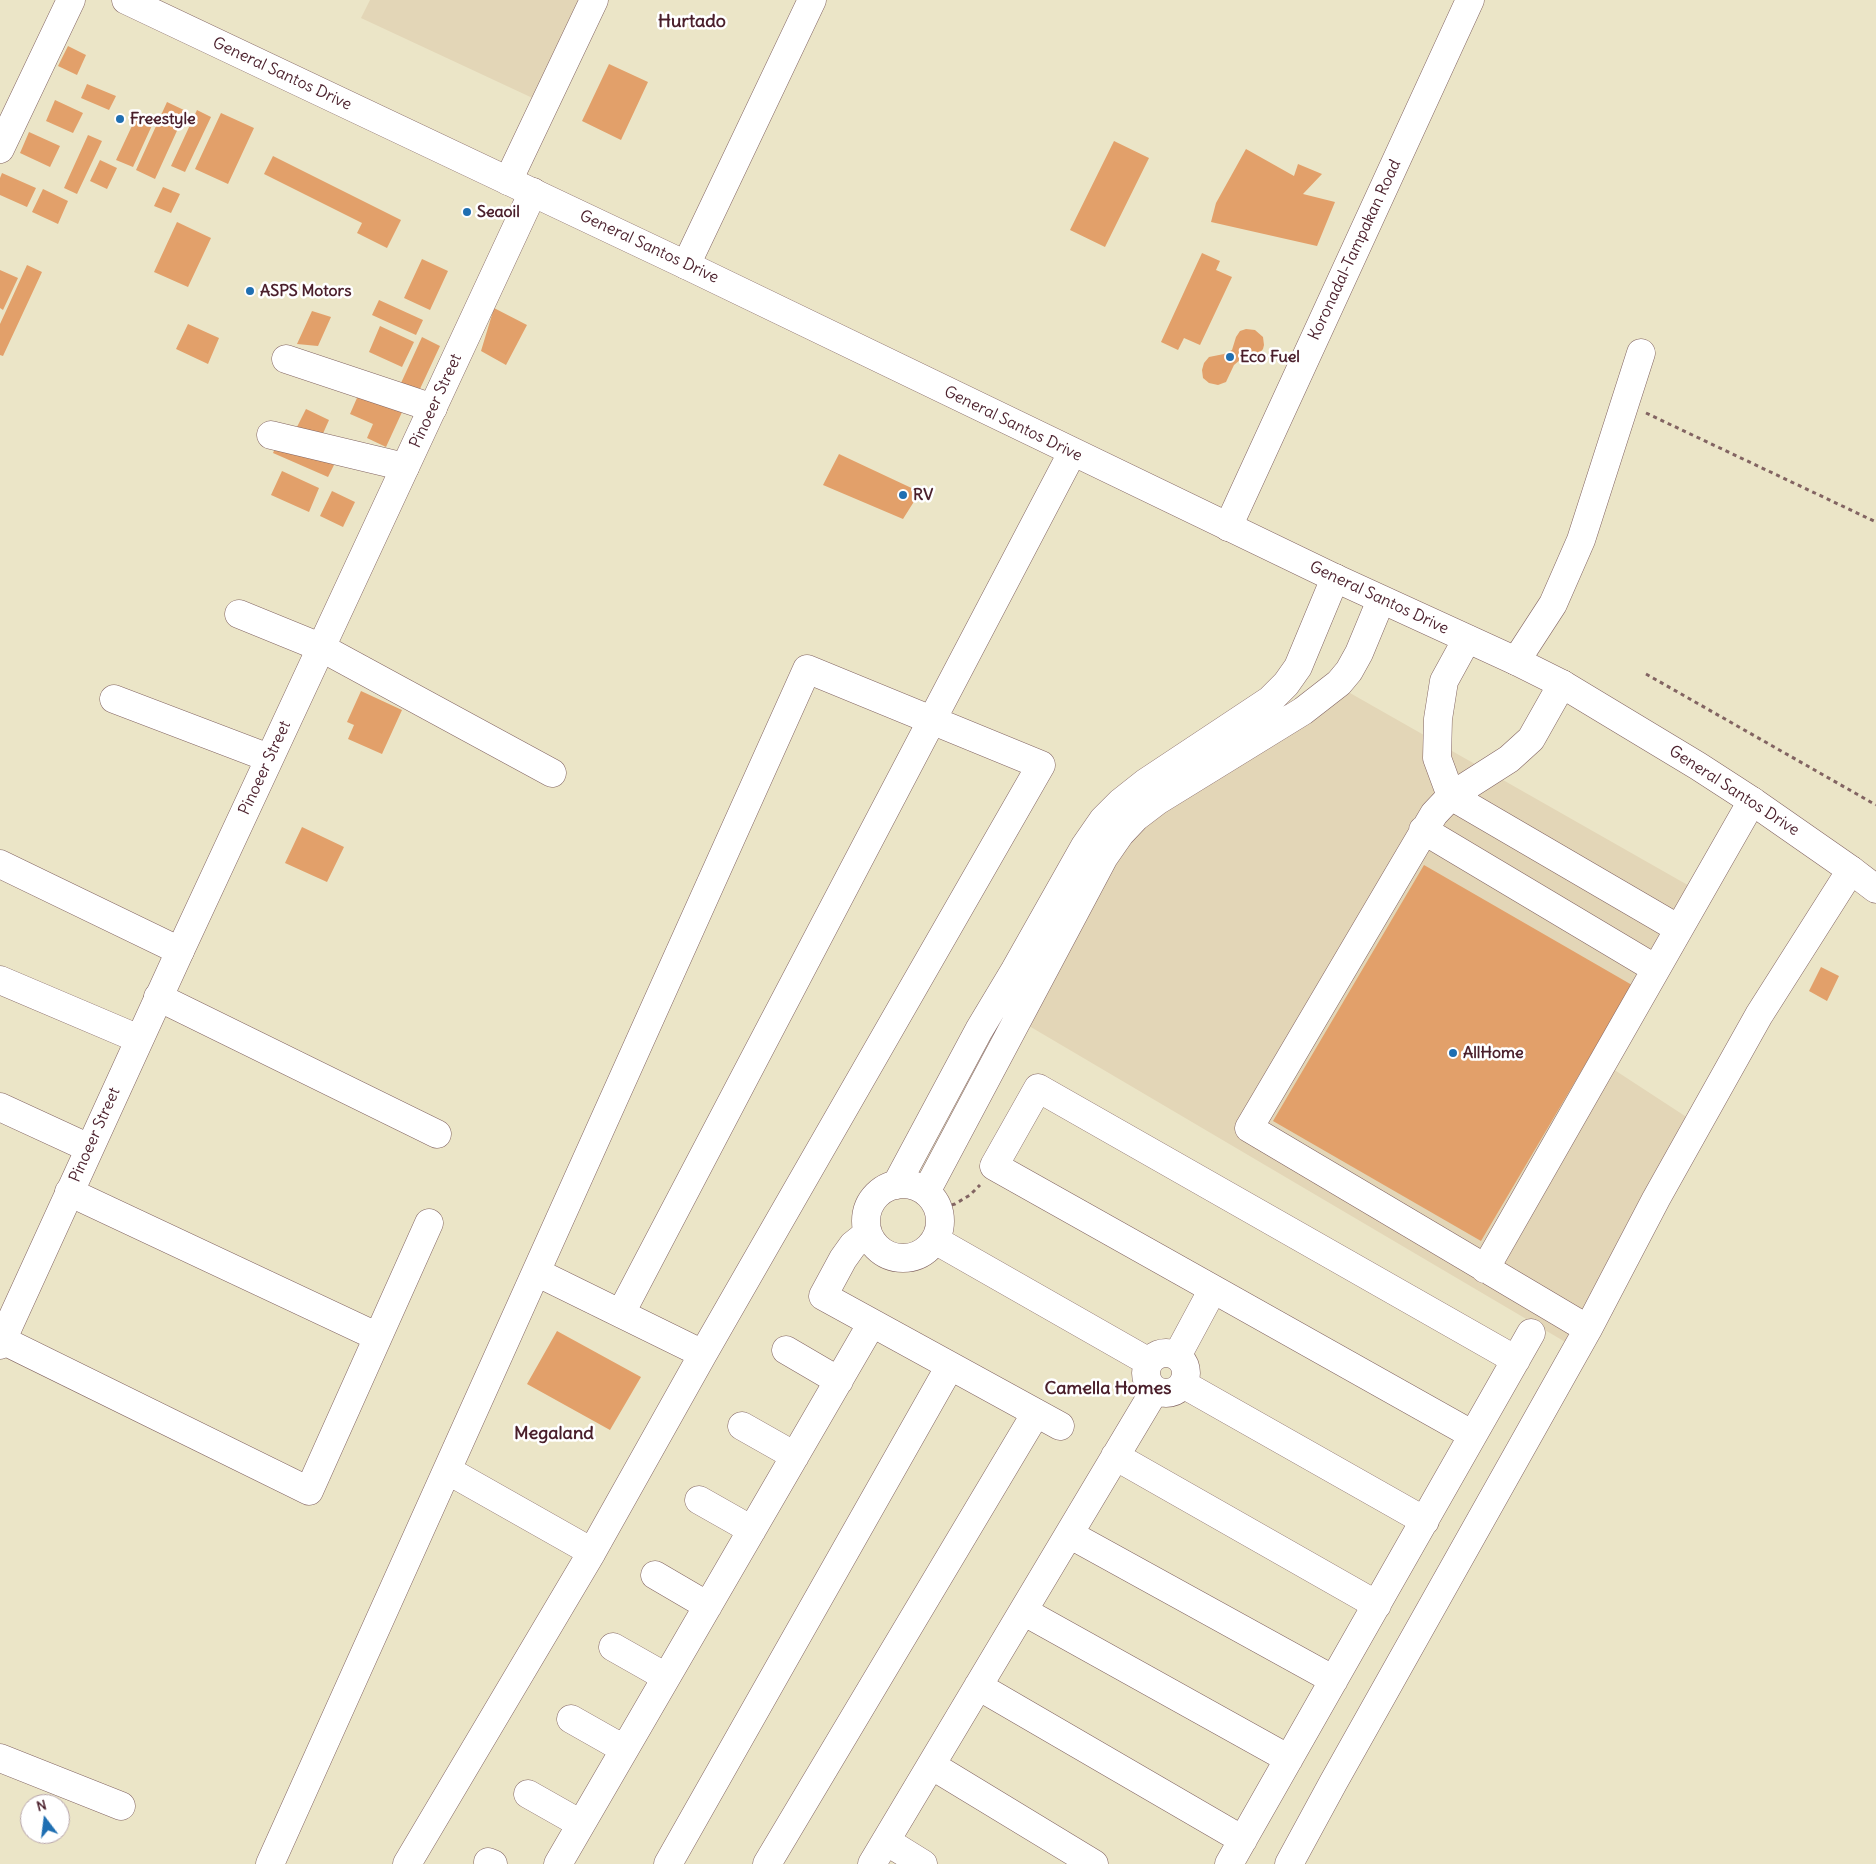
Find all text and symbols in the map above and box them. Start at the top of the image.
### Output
district label: Hurtado [658,11,726,33]
street label: General Santos Drive [209,33,355,115]
place label: Freestyle [130,109,196,129]
marker: Freestyle [114,113,126,125]
street label: Koronadal-Tampakan Road [1305,157,1405,343]
place label: Seaoil [477,202,520,222]
marker: Seaoil [461,206,473,218]
street label: General Santos Drive [576,206,722,288]
place label: ASPS Motors [260,281,351,301]
marker: ASPS Motors [244,285,256,297]
place label: Eco Fuel [1240,347,1300,367]
street label: Pinoeer Street [406,351,466,451]
marker: Eco Fuel [1224,351,1236,363]
street label: General Santos Drive [941,382,1085,466]
place label: RV [913,485,933,505]
marker: RV [897,489,909,501]
street label: General Santos Drive [1306,557,1452,639]
street label: Pinoeer Street [235,718,295,818]
street label: General Santos Drive [1665,742,1803,840]
place label: AllHome [1463,1043,1524,1063]
marker: AllHome [1447,1047,1459,1059]
street label: Pinoeer Street [66,1085,124,1185]
district label: Camella Homes [1045,1378,1171,1400]
district label: Megaland [514,1423,594,1445]
north arrow [20,1794,70,1844]
text: N [34,1796,48,1815]

